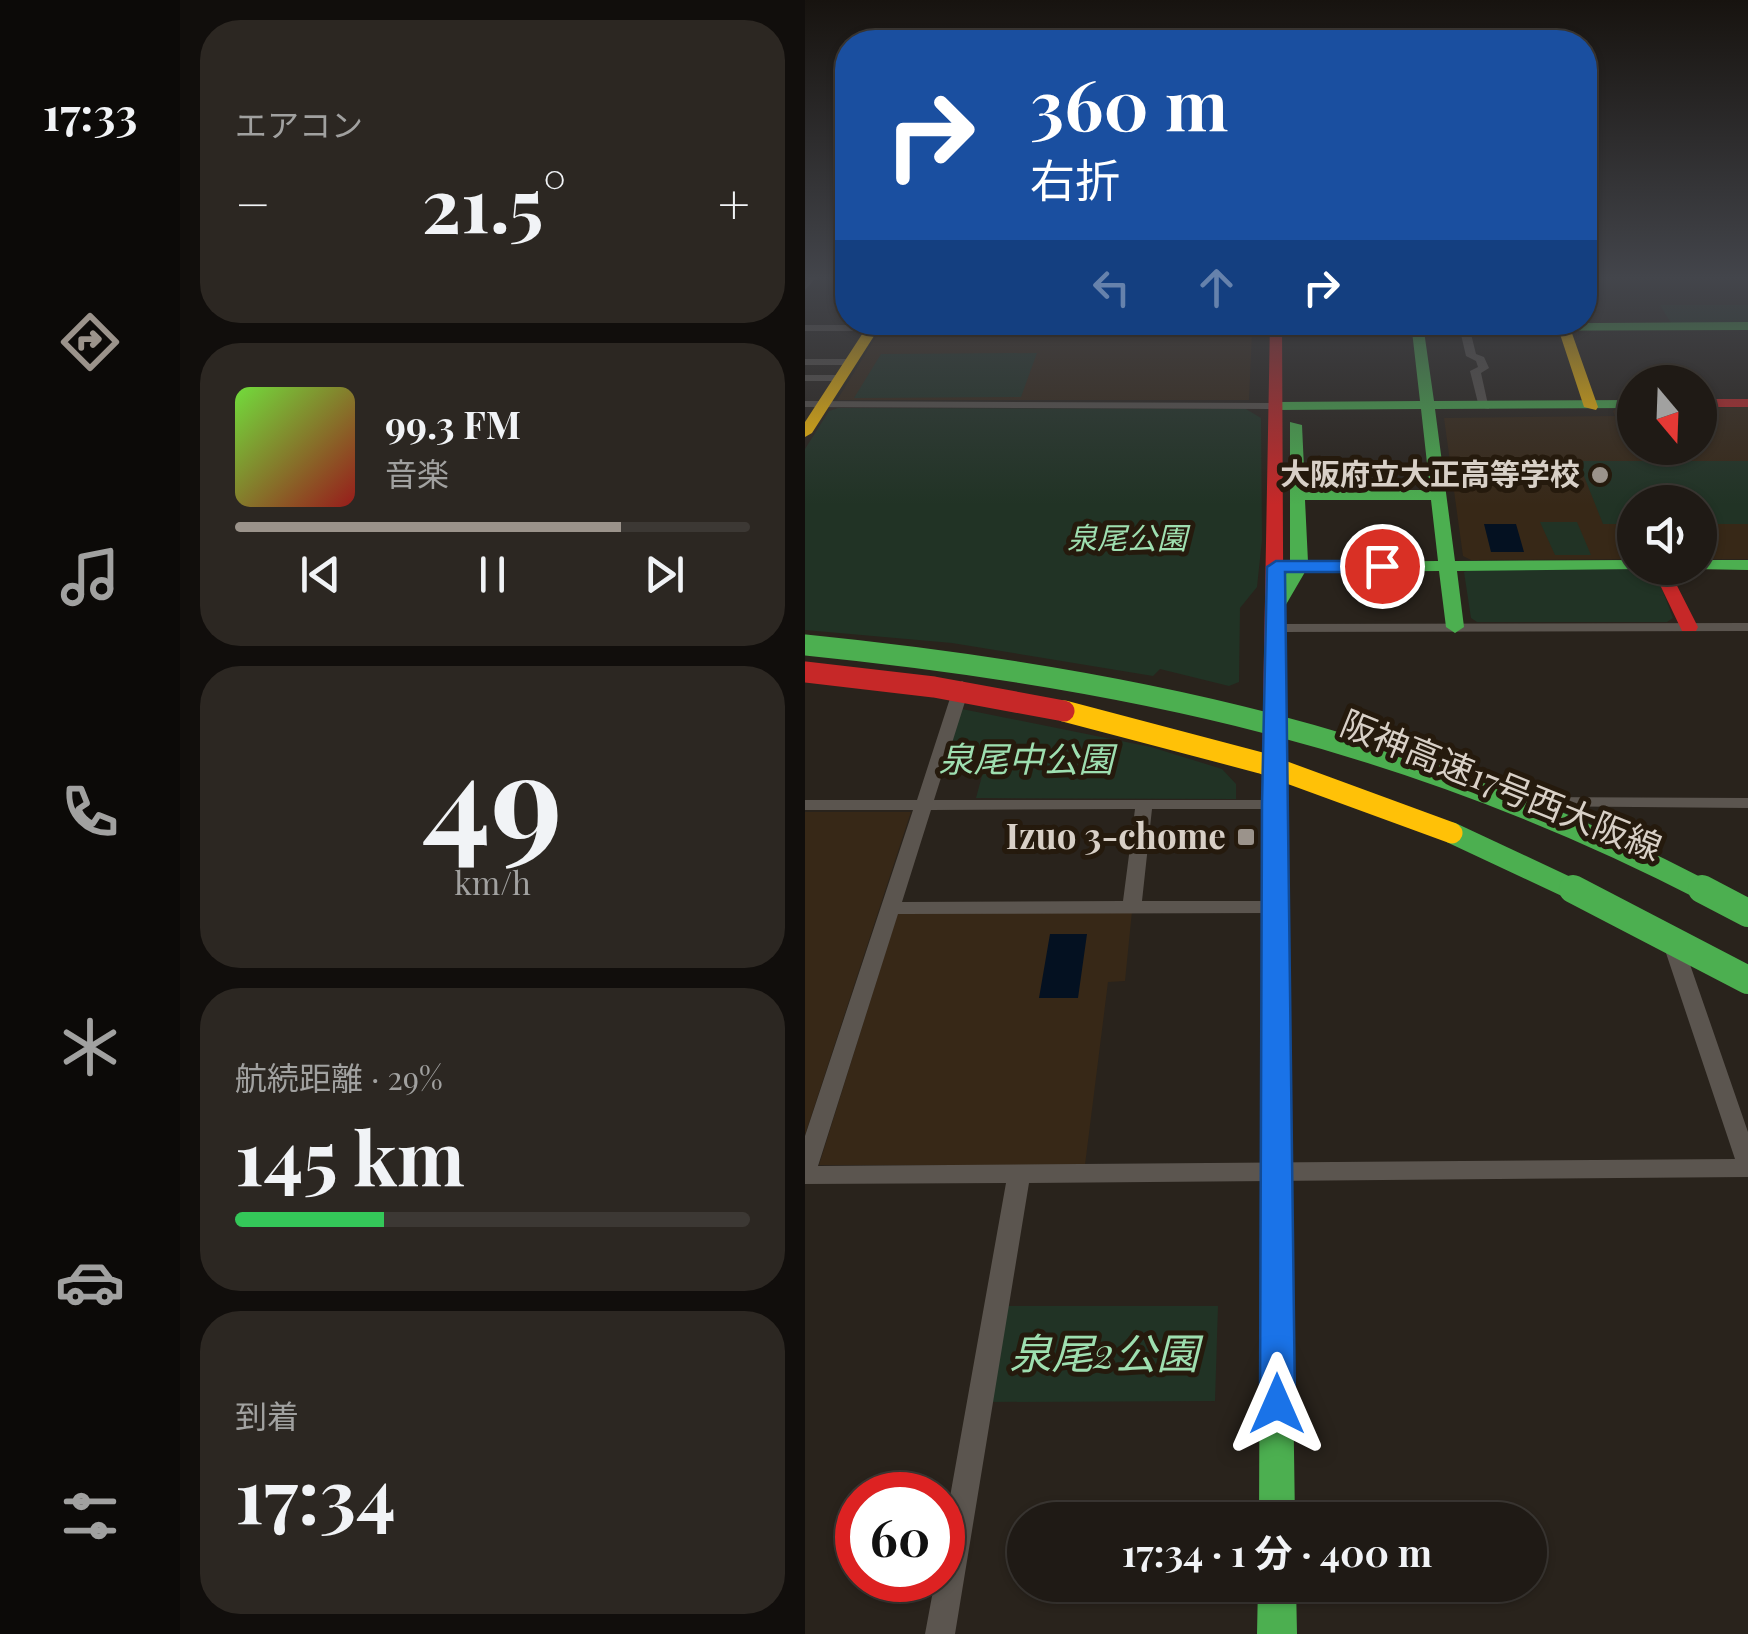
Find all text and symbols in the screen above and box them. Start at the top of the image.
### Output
text: 360 m [1030,55,1228,149]
icon: right [865,70,995,200]
text: 17:33 [43,82,137,142]
text: エアコン [235,102,363,145]
text: 右折 [1030,148,1120,208]
text: 21.5° [422,152,566,252]
text: − [235,165,271,239]
text: + [718,165,750,239]
icon: left [1084,260,1139,315]
icon: ahead [1189,260,1244,315]
icon: right [1294,260,1349,315]
icon: directions [55,307,125,377]
north arrow [1617,365,1717,465]
map controls [1617,365,1717,585]
text: 99.3 FM [385,398,521,449]
text: 音楽 [385,451,449,494]
place label: 大阪府立大正高等学校 [1280,453,1580,493]
marker: 大阪府立大正高等学校 [1589,464,1611,486]
button: sound [1617,485,1717,585]
park label: 泉尾公園 [1067,517,1191,557]
pin [1340,524,1425,609]
icon: arrive [1355,539,1410,594]
icon: music [55,542,125,612]
icon: previous [293,547,348,602]
icon: pause [465,547,520,602]
icon: next [637,547,692,602]
street label: 阪神高速17号西大阪線 [1335,698,1669,870]
text: 49 [422,708,563,882]
park label: 泉尾中公園 [938,734,1118,781]
icon: phone [55,777,125,847]
place label: Izuo 3-chome [1006,811,1226,858]
marker: Izuo 3-chome [1235,826,1257,848]
text: km/h [454,860,531,903]
icon: climate [55,1012,125,1082]
text: 航続距離 · 29% [235,1055,443,1098]
text: 145 km [235,1105,465,1205]
icon: car [55,1247,125,1317]
park label: 泉尾2公園 [1009,1324,1204,1380]
position arrow [1225,1352,1329,1456]
text: 到着 [235,1393,299,1436]
text: 17:34 [235,1443,396,1543]
speed limit sign: 60 [835,1472,965,1602]
icon: filters [55,1481,125,1551]
text: 17:34 · 1 分 · 400 m [1122,1526,1432,1577]

